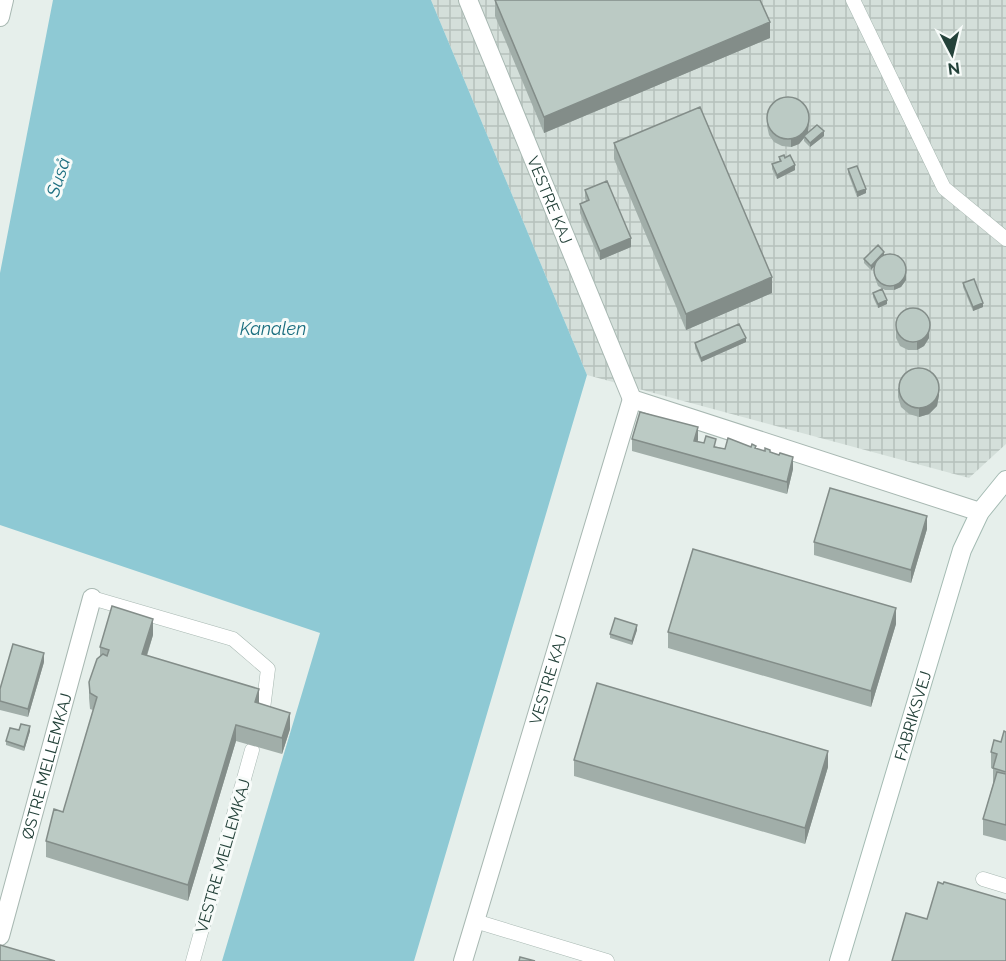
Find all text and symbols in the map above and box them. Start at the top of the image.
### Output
north arrow [922,24,982,84]
text: N [947,58,961,79]
street label: VESTRE KAJ [524,153,577,246]
water label: Suså [42,155,74,200]
water label: Kanalen [240,318,306,339]
street label: VESTRE KAJ [525,632,570,727]
street label: FABRIKSVEJ [890,669,935,763]
street label: ØSTRE MELLEMKAJ [17,691,75,841]
street label: VESTRE MELLEMKAJ [192,777,254,935]

